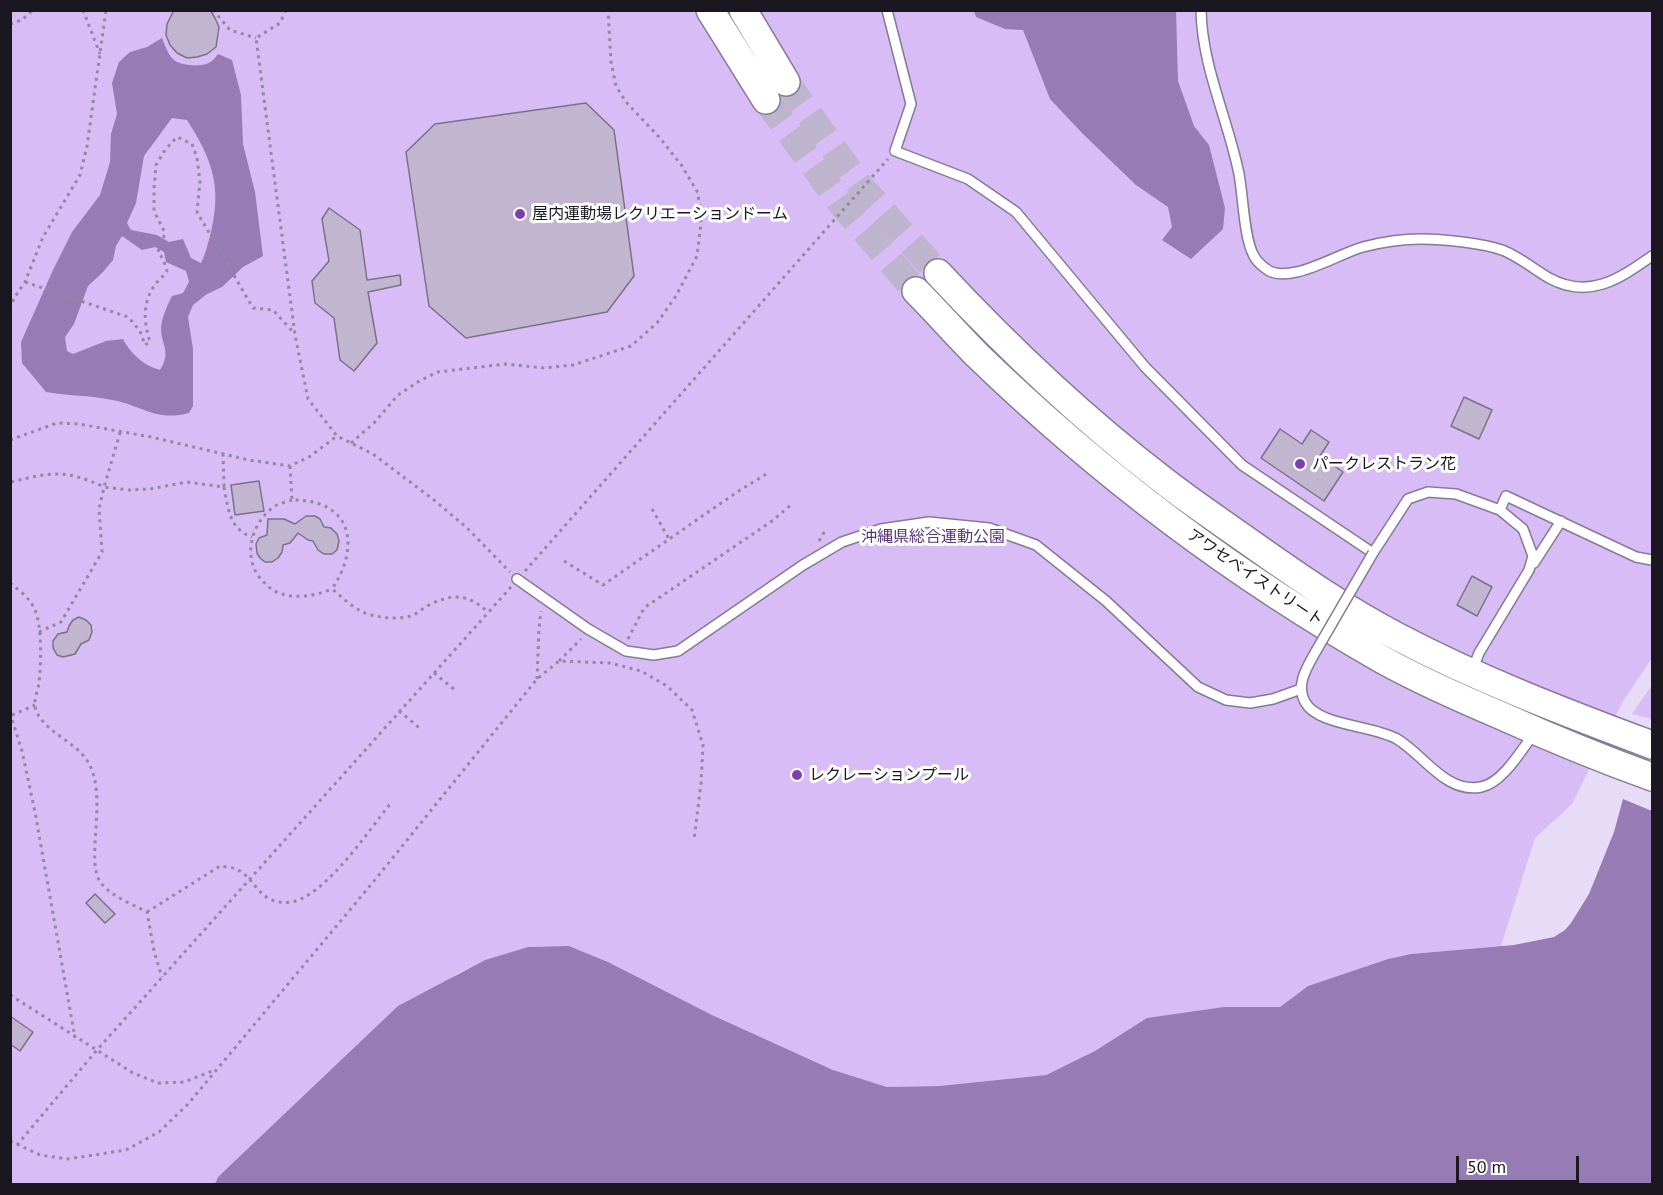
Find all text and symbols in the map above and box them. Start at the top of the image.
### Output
place label: 屋内運動場レクリエーションドーム [532,204,788,224]
marker: 屋内運動場レクリエーションドーム [513,207,527,221]
place label: パークレストラン花 [1312,454,1456,474]
marker: パークレストラン花 [1293,457,1307,471]
street label: アワセベイストリート [1183,525,1327,631]
park label: 沖縄県総合運動公園 [861,527,1005,547]
place label: レクレーションプール [809,765,969,785]
marker: レクレーションプール [790,768,804,782]
scale bar [1459,1144,1582,1182]
text: 50 m [1467,1155,1506,1178]

